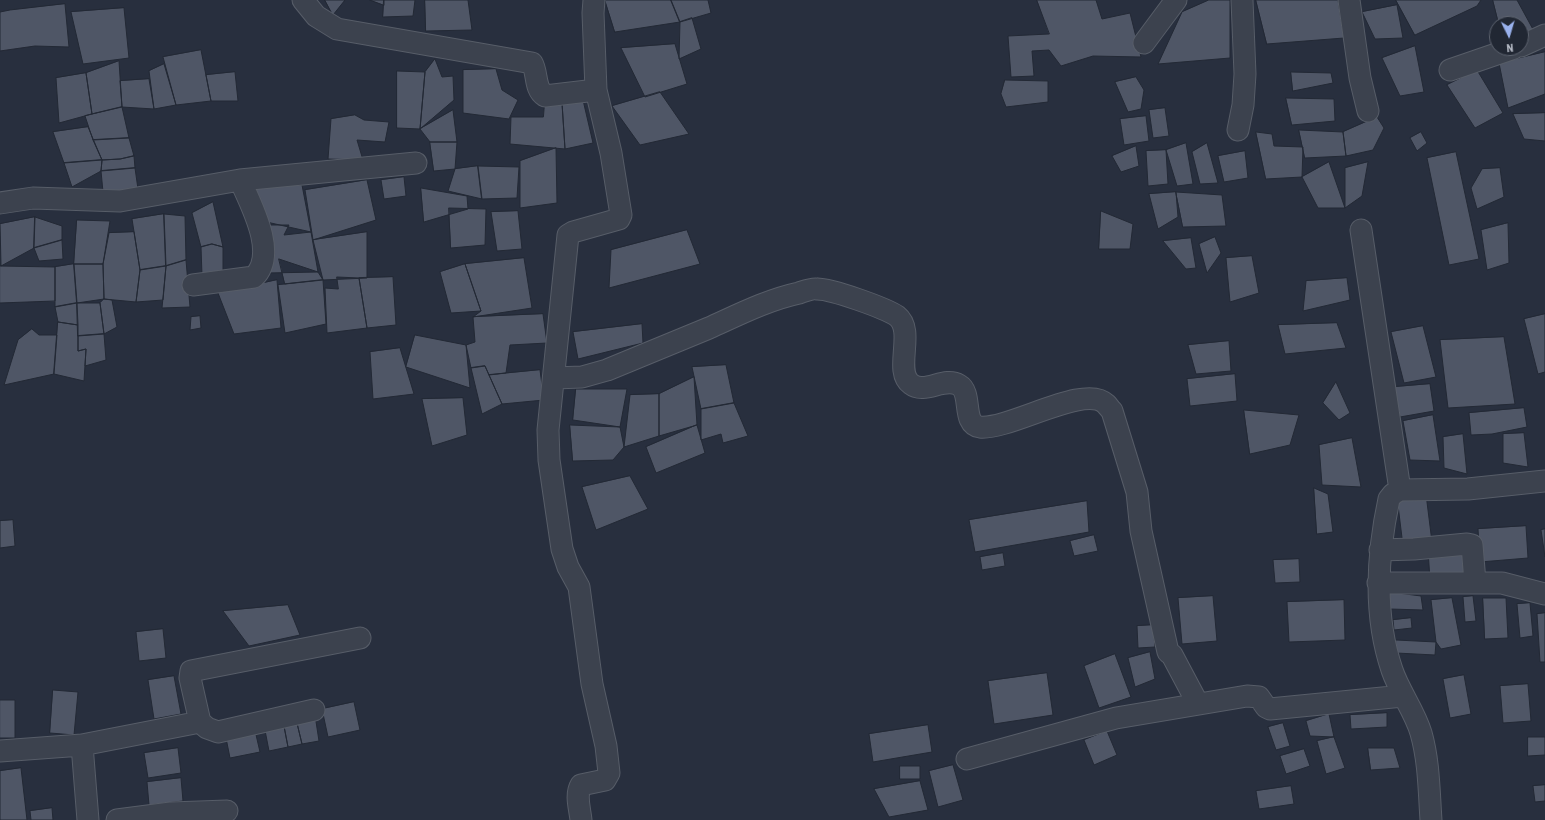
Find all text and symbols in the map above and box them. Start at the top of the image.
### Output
north arrow [1489,16,1529,56]
text: N [1506,41,1514,54]

